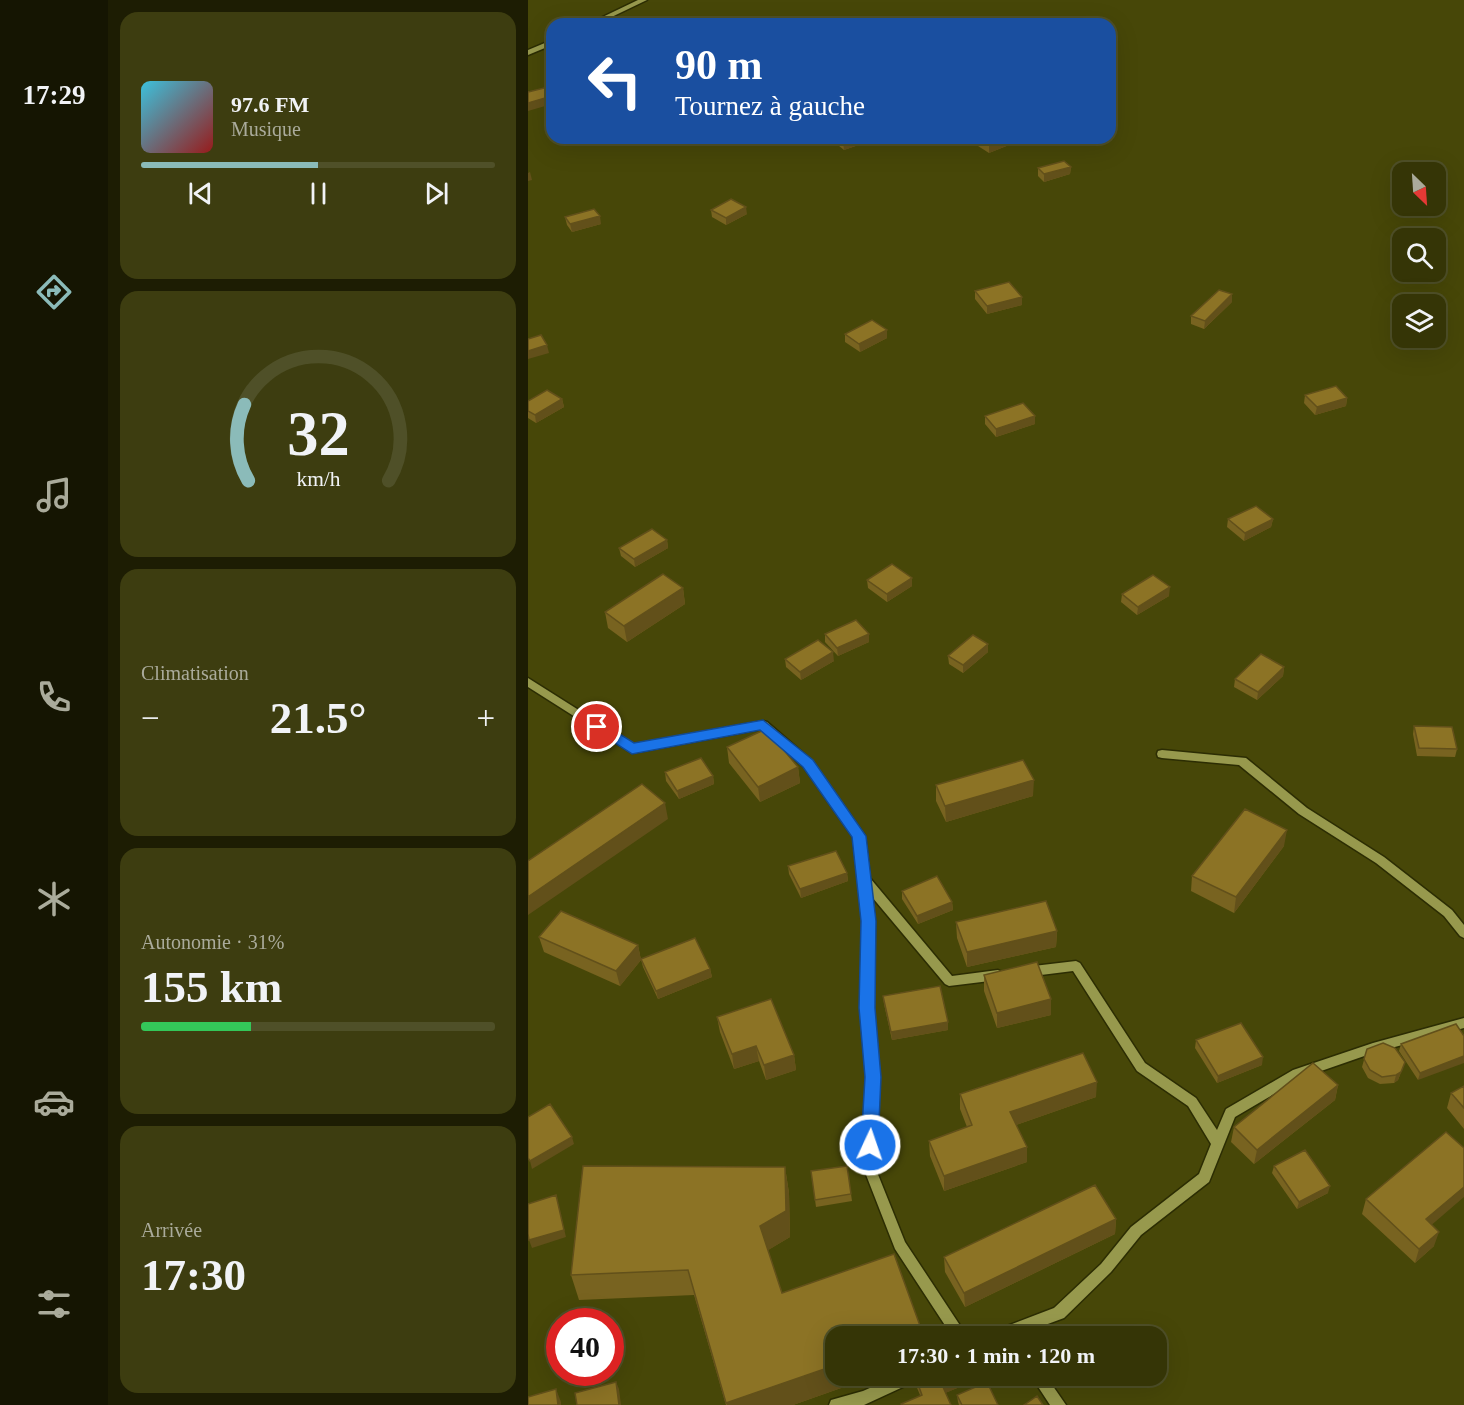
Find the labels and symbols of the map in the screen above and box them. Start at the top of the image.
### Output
north arrow [1392,162,1446,216]
pin [571,701,622,752]
position arrow [838,1113,902,1177]
speed limit sign: 40 [546,1308,624,1386]

